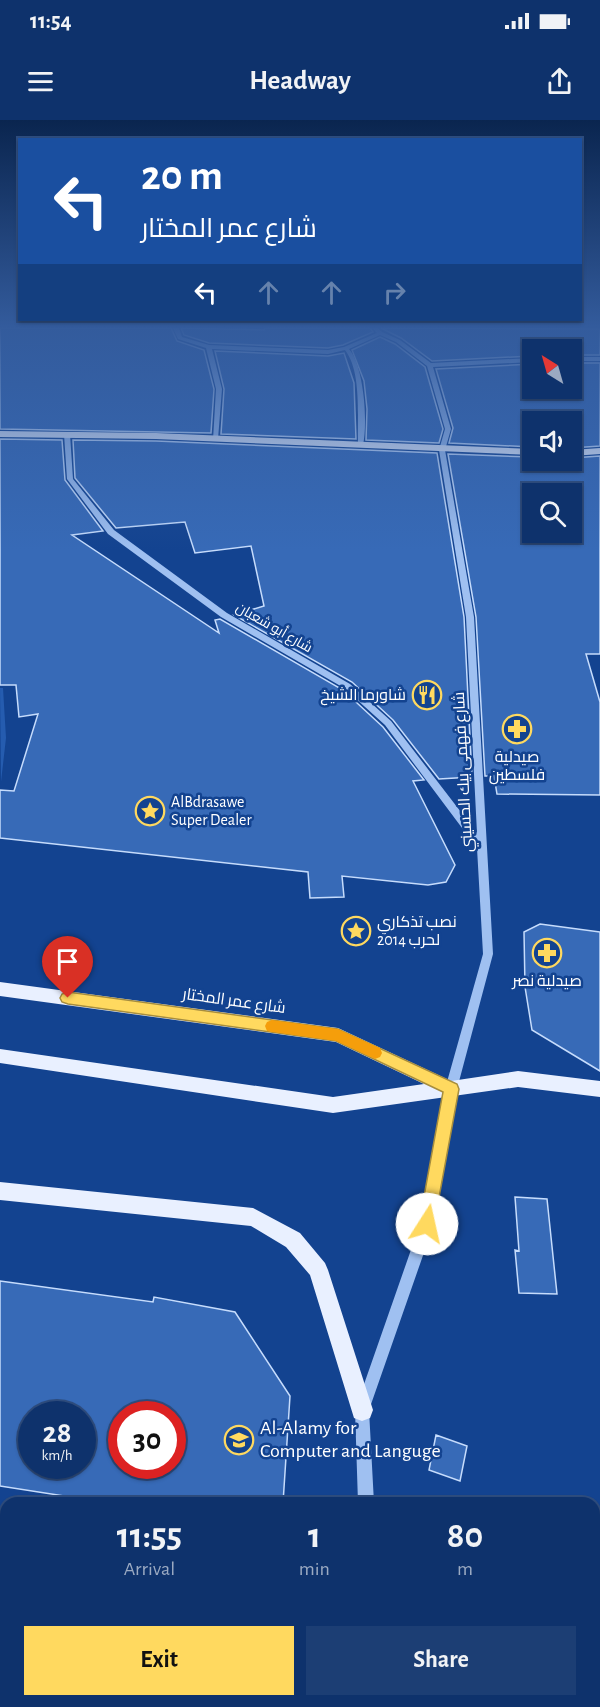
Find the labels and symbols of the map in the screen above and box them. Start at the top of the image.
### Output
north arrow [522,339,582,399]
street label: شارع أبو شعبان [233,598,316,656]
restaurant icon: شاورما الشيخ [411,679,443,711]
place label: شاورما الشيخ [320,686,406,706]
street label: شارع فهمى بيك الحسيني [450,691,480,853]
pharmacy icon: صيدلية فلسطين [501,713,533,745]
place label: صيدلية فلسطين [489,749,545,785]
place label: AlBdrasawe Super Dealer [171,794,252,828]
place icon: AlBdrasawe Super Dealer [134,795,166,827]
place label: نصب تذكاري لحرب 2014 [377,914,457,949]
place icon: نصب تذكاري لحرب 2014 [340,915,372,947]
pin [42,936,93,998]
pharmacy icon: صيدلية نصر [531,937,563,969]
place label: صيدلية نصر [511,973,582,990]
street label: شارع عمر المختار [180,985,287,1019]
position arrow [395,1192,459,1256]
speed limit sign: 30 [108,1401,186,1479]
place label: Al-Alamy for Computer and Languge [260,1418,441,1461]
school or university icon: Al-Alamy for Computer and Languge [223,1424,255,1456]

